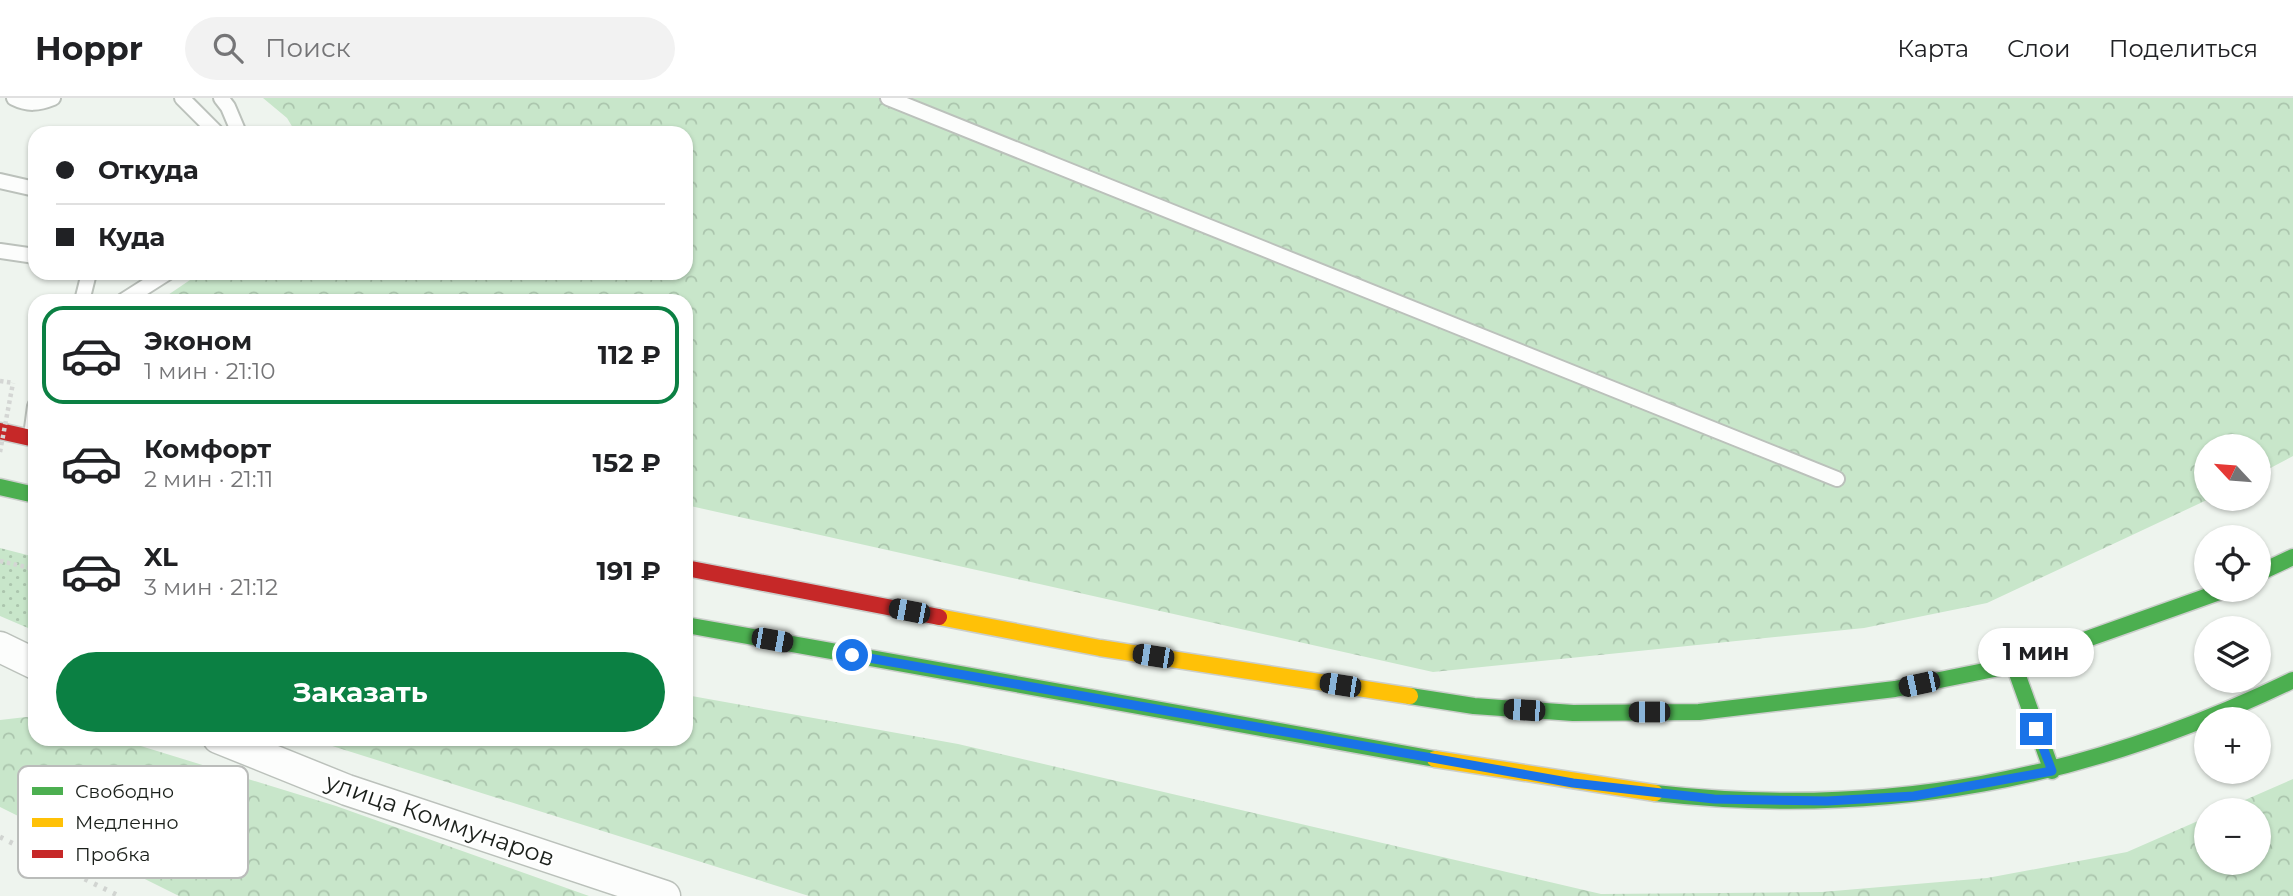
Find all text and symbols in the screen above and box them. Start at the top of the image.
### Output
search box [185,17,675,80]
text: Hoppr [35,28,143,68]
icon: search [209,29,247,67]
text: Поиск [265,32,351,64]
text: Карта [1897,34,1969,63]
text: Слои [2007,34,2071,63]
text: Поделиться [2109,34,2258,63]
text: Откуда [98,154,199,186]
text: Куда [98,221,165,253]
icon: car [60,324,123,387]
text: Эконом [144,325,252,357]
text: 112 ₽ [598,339,661,371]
text: 1 мин · 21:10 [144,357,275,385]
icon: car [60,432,123,495]
text: Комфорт [144,433,271,465]
north arrow [2194,434,2272,511]
map controls [2194,434,2271,875]
text: 152 ₽ [593,447,661,479]
text: 2 мин · 21:11 [144,465,273,493]
button: locate [2194,525,2271,602]
icon: car [60,540,123,603]
text: XL [144,541,178,573]
text: 191 ₽ [597,555,661,587]
text: 3 мин · 21:12 [144,573,278,601]
car [887,597,932,625]
button: layers [2194,616,2271,693]
car [750,626,795,654]
callout: 1 мин [1978,628,2094,676]
text: 1 мин [2003,638,2069,666]
route start [836,639,868,671]
car [1131,642,1176,670]
button: Заказать [56,652,665,732]
car [1897,669,1942,699]
car [1318,671,1363,699]
car [1503,698,1546,722]
car [1629,702,1671,723]
button: + [2194,707,2271,784]
route end [2020,713,2052,745]
legend [18,766,248,878]
street label: улица Коммунаров [321,766,559,872]
text: Свободно [75,780,174,803]
button: − [2194,798,2271,875]
text: Медленно [75,811,179,834]
text: Пробка [75,843,150,866]

